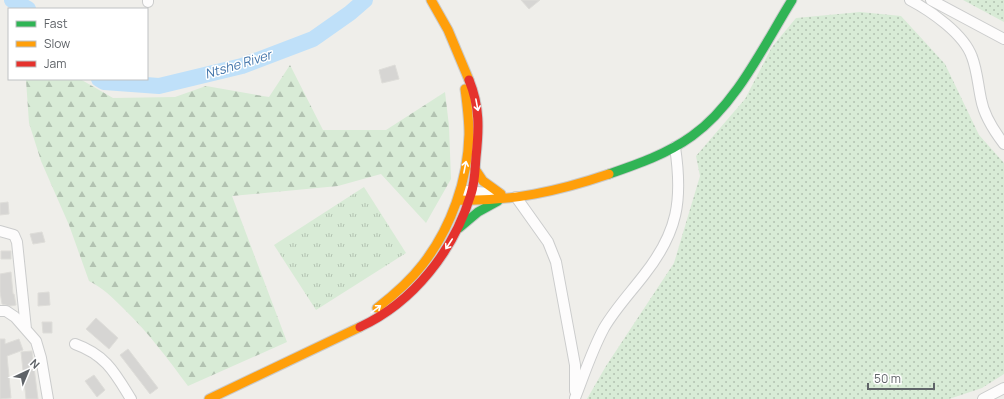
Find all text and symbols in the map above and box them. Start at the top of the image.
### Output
legend [8,8,148,80]
text: Fast [44,15,68,32]
text: Slow [44,35,70,52]
water label: Ntshe River [203,45,276,83]
text: Jam [44,55,66,72]
one-way arrow [473,99,481,112]
one-way arrow [461,161,469,174]
one-way arrow [445,238,453,249]
one-way arrow [370,305,381,313]
north arrow [8,351,48,391]
text: N [27,355,43,372]
scale bar [868,365,934,391]
text: 50 m [874,370,901,387]

